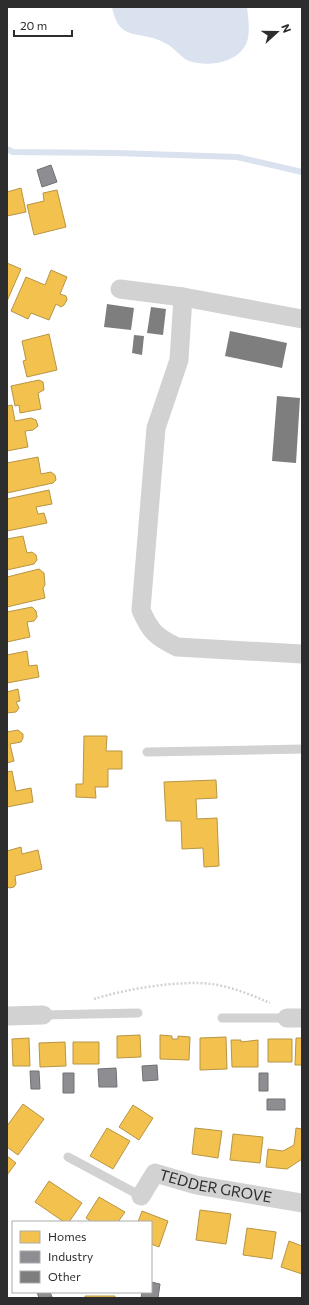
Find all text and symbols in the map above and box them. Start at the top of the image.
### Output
scale bar [14,12,72,38]
north arrow [257,12,297,52]
text: 20 m [20,18,47,32]
text: N [279,22,294,34]
street label: TEDDER GROVE [157,1165,273,1206]
legend [12,1221,152,1293]
text: Homes [48,1229,86,1243]
text: Industry [48,1249,93,1263]
text: Other [48,1269,81,1283]

